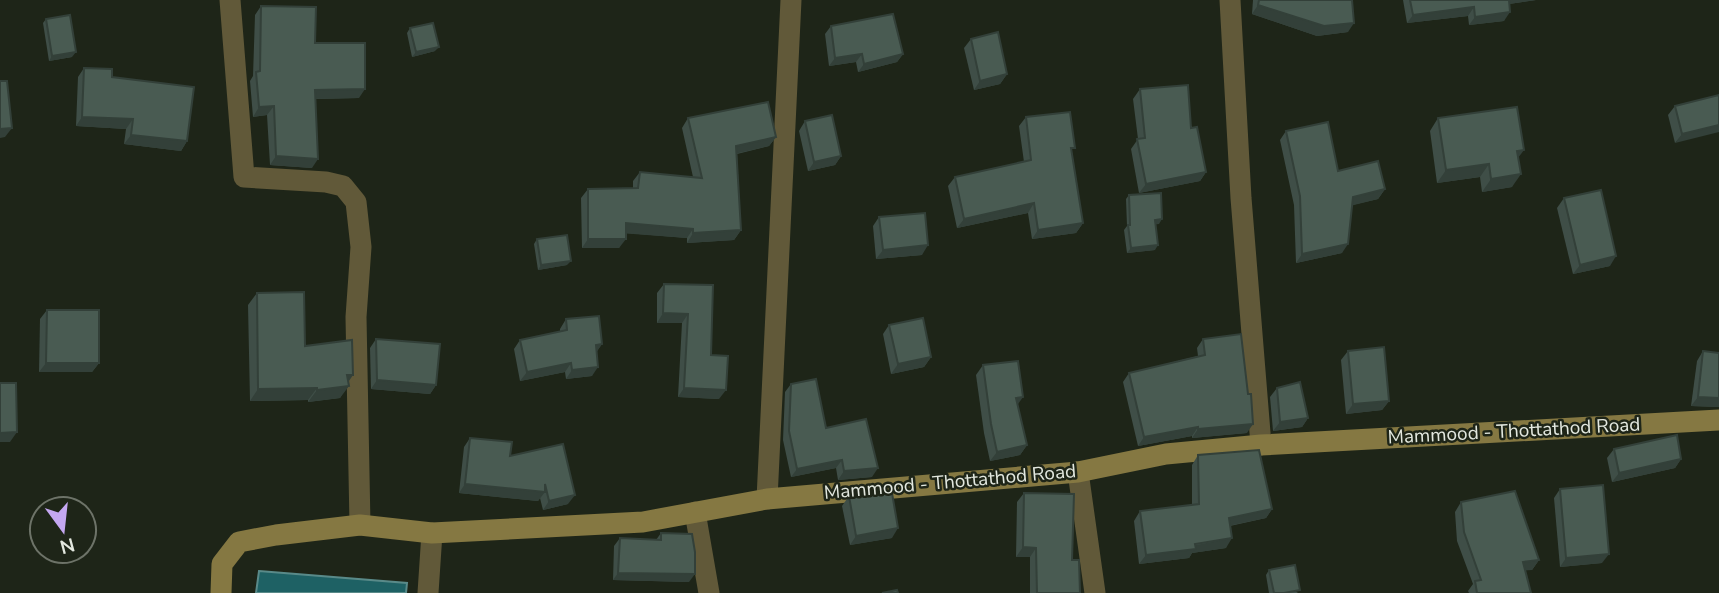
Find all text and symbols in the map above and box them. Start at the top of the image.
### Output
street label: Mammood - Thottathod Road [1387,411,1641,451]
street label: Mammood - Thottathod Road [823,458,1077,506]
north arrow [28,495,98,565]
text: N [57,531,77,560]

